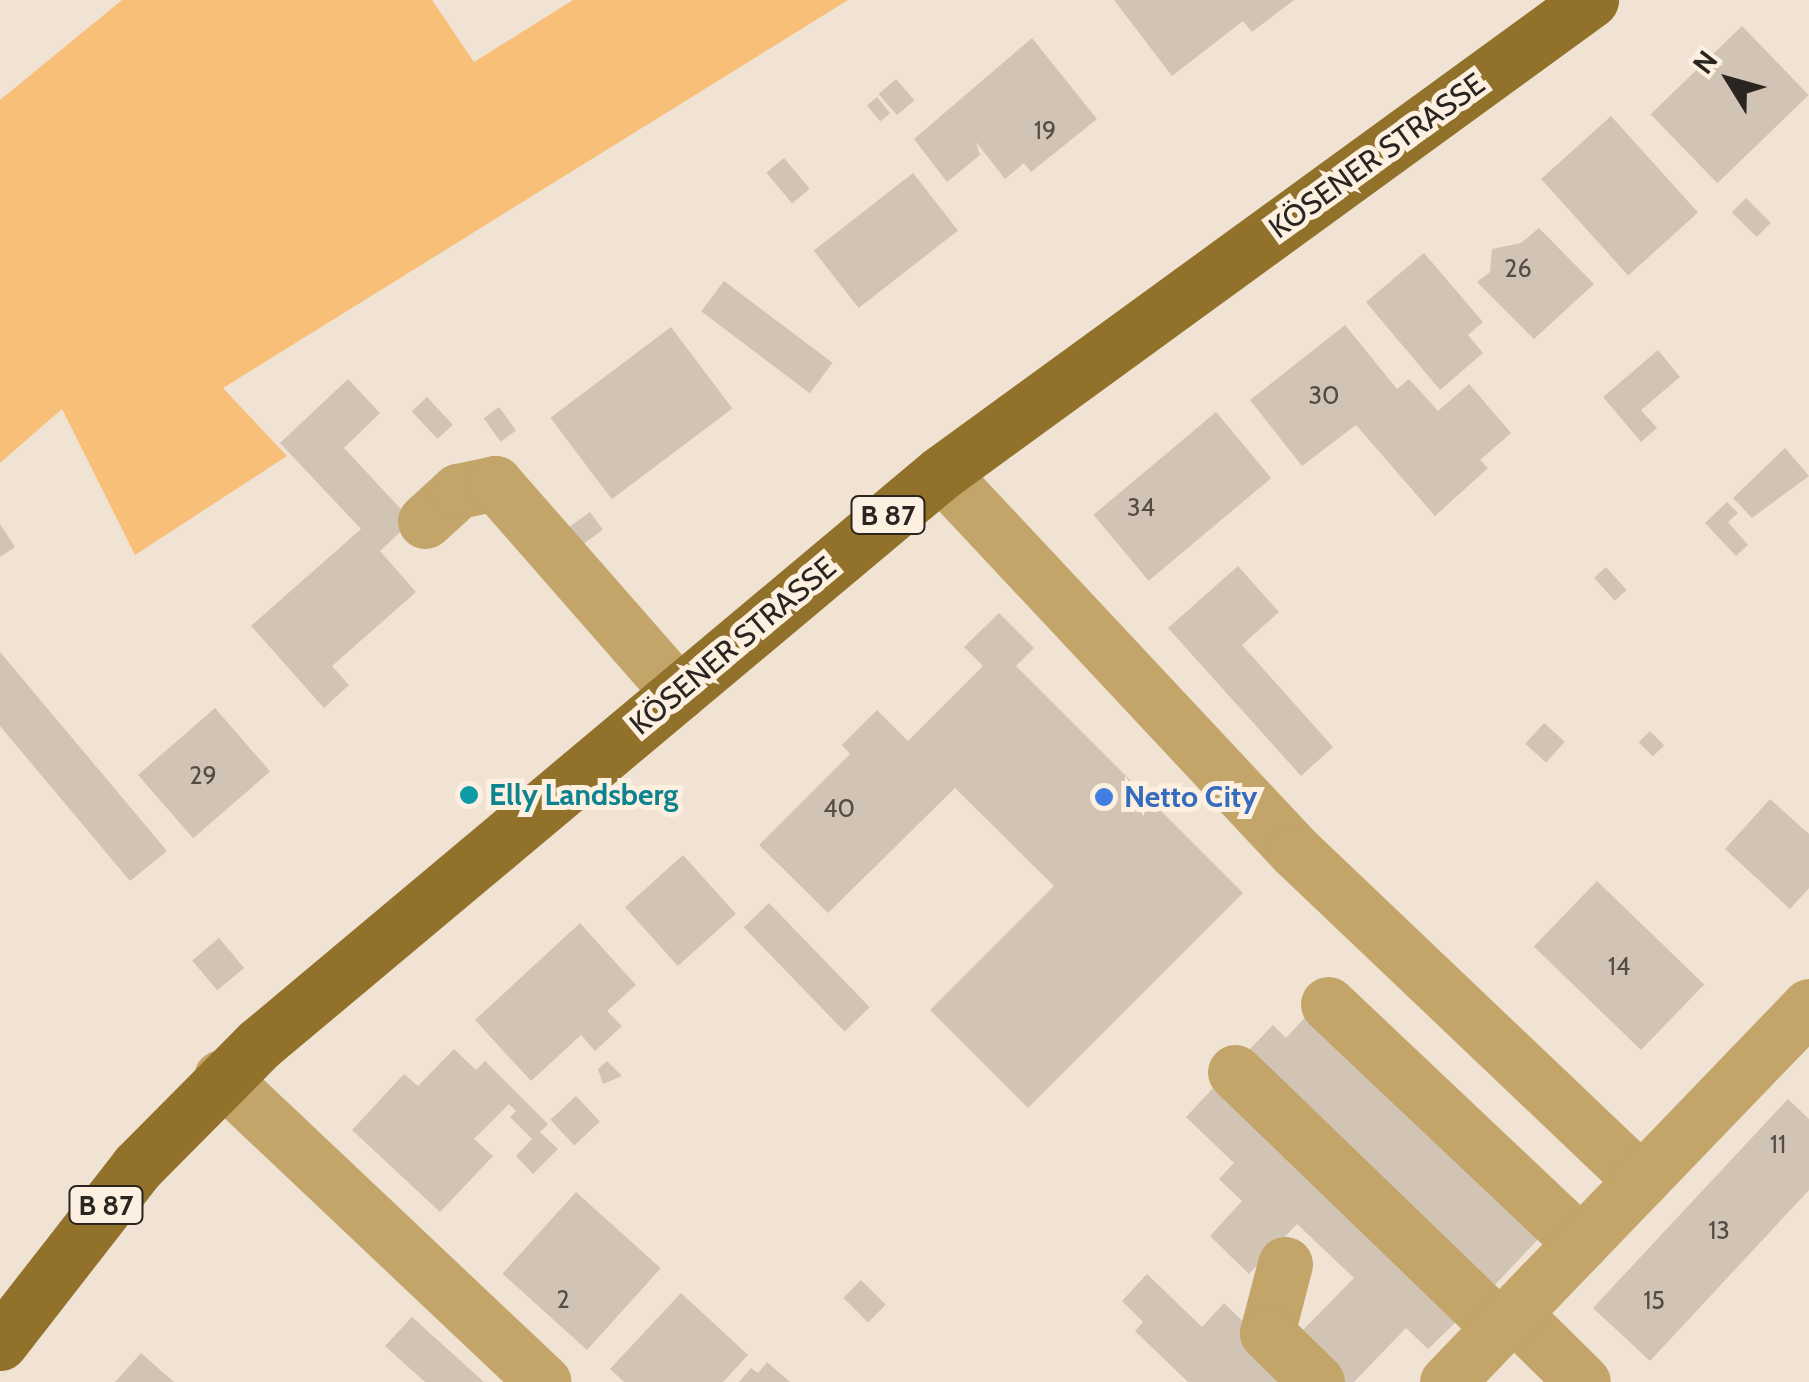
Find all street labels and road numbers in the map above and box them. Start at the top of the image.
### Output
street label: KÖSENER STRASSE [1262,66,1492,246]
road number: B 87 [848,492,928,538]
street label: KÖSENER STRASSE [623,549,843,743]
road number: B 87 [66,1182,146,1228]

